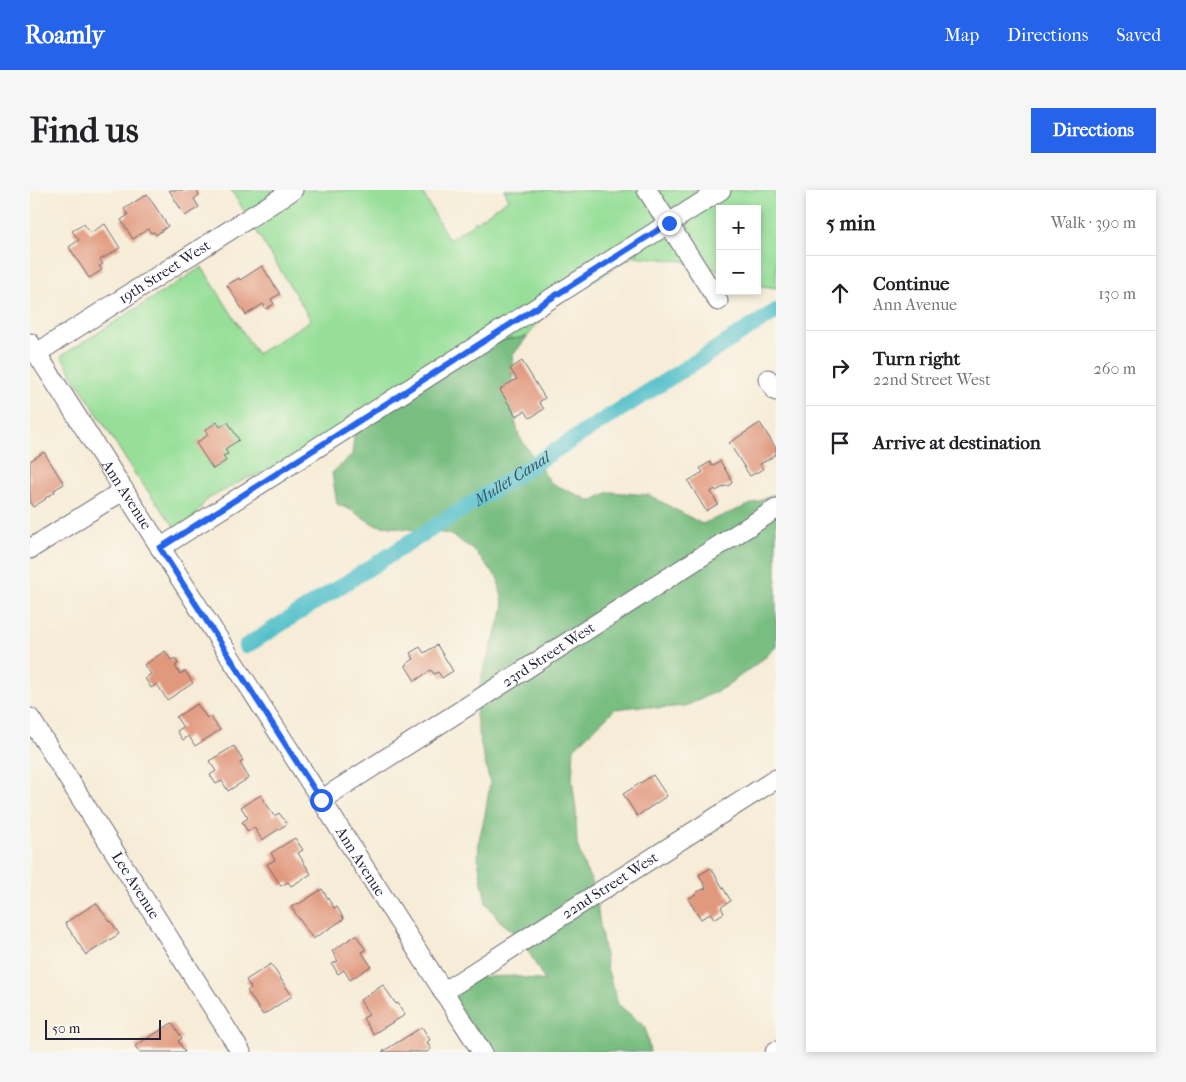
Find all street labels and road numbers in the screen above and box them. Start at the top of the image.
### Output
street label: 19th Street West [115,236,214,308]
street label: Ann Avenue [97,456,156,533]
street label: 23rd Street West [499,618,599,691]
street label: Ann Avenue [331,823,390,900]
street label: 22nd Street West [558,848,662,923]
street label: Lee Avenue [108,849,164,923]

